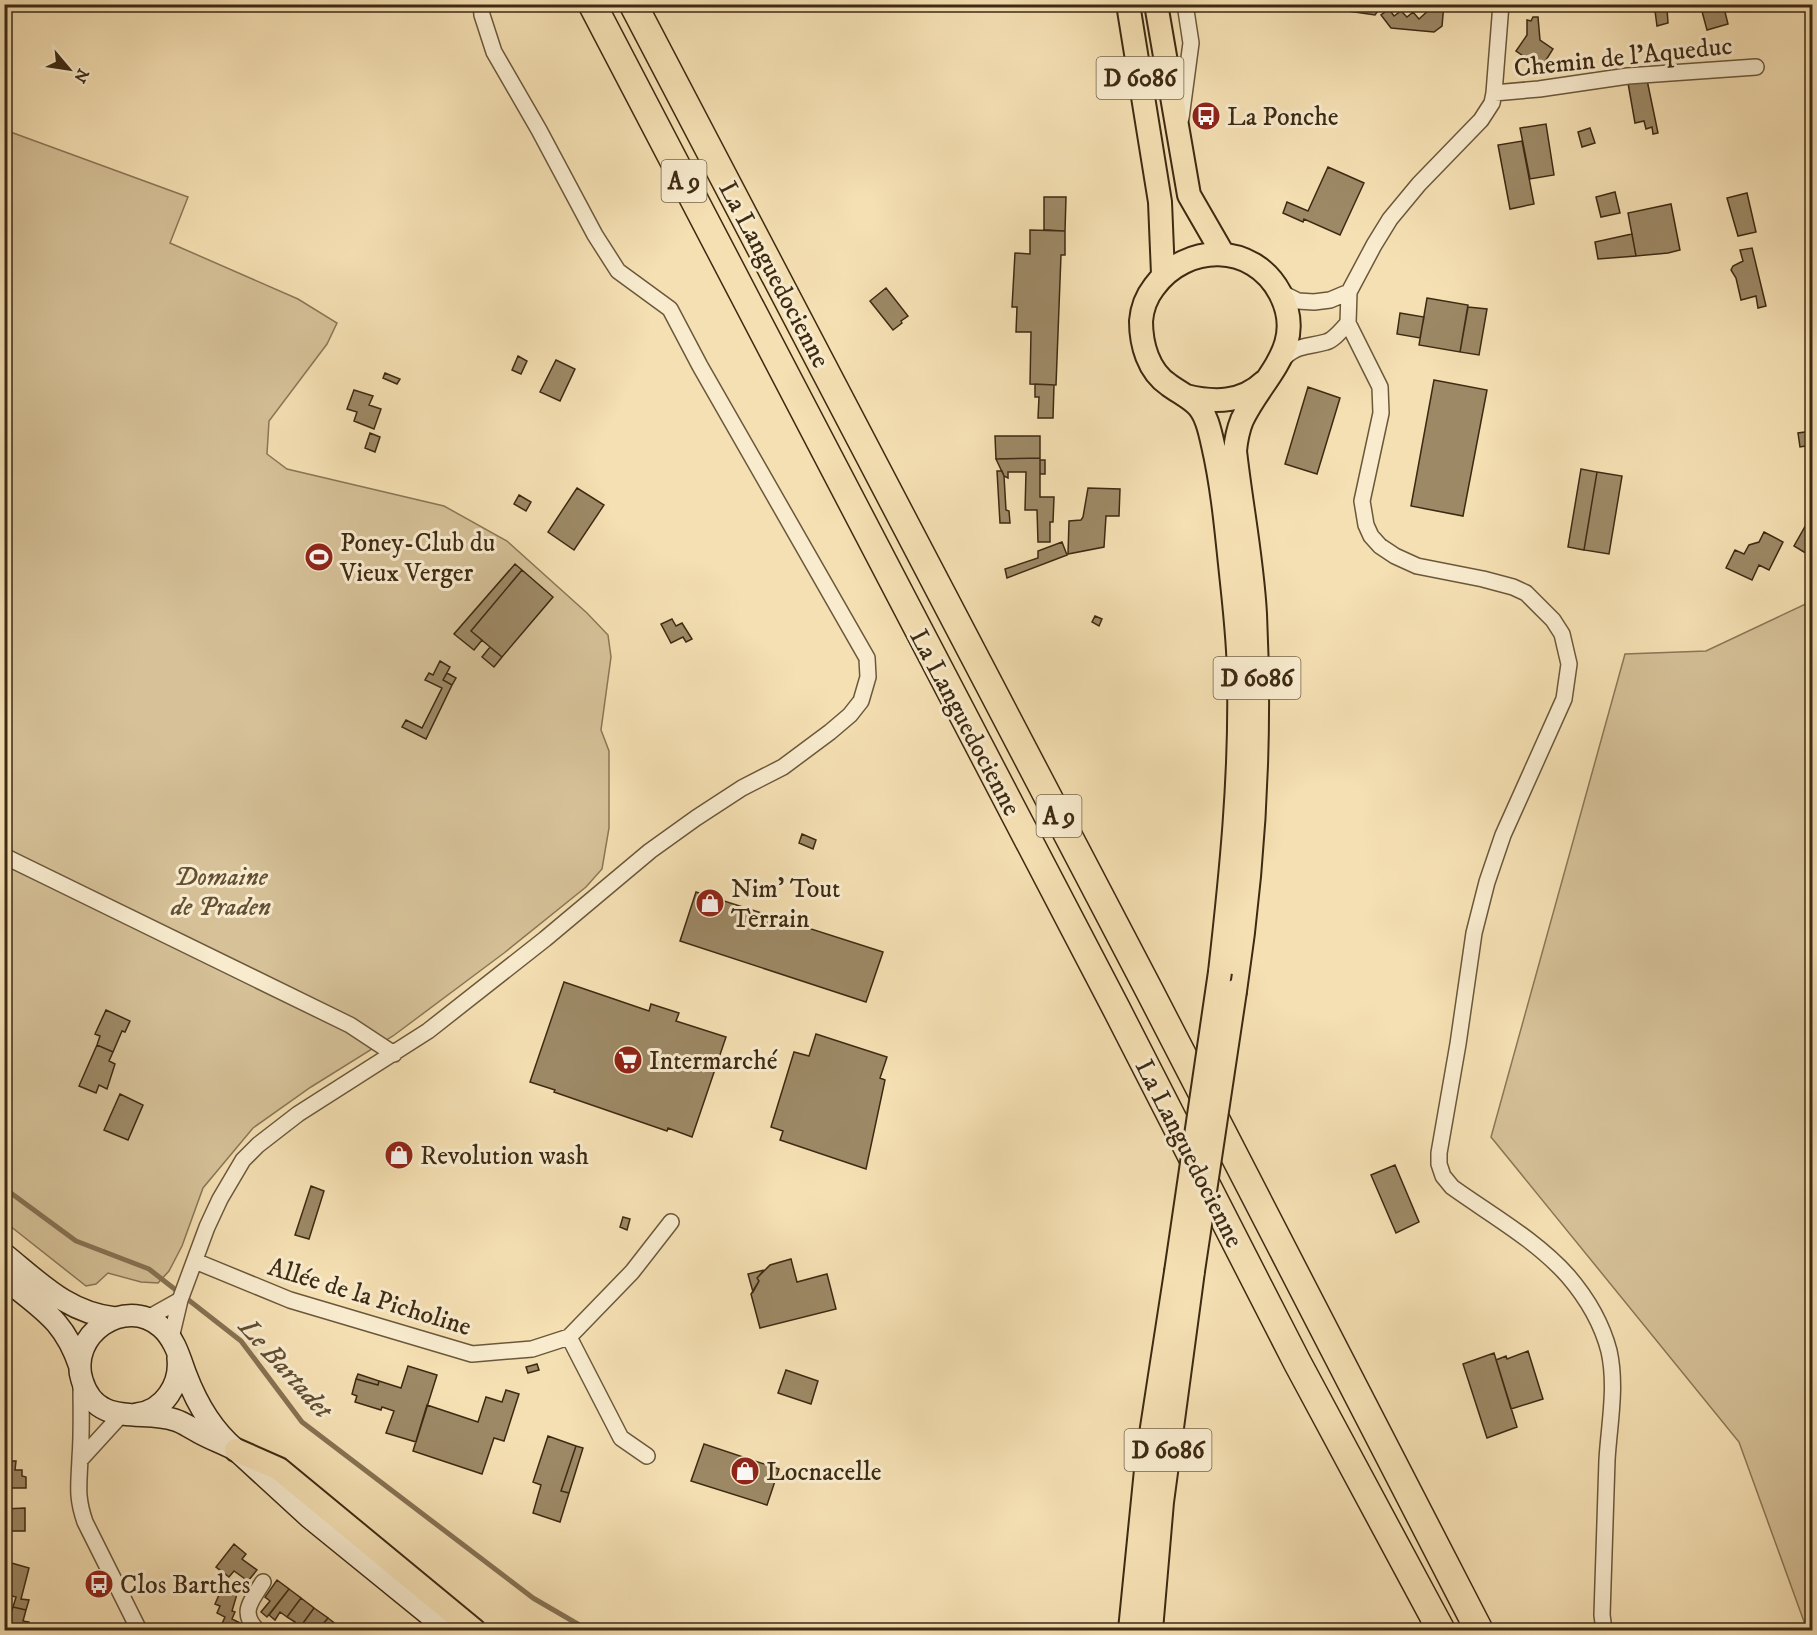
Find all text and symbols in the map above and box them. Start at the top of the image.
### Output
street label: Chemin de l'Aqueduc [1512,30,1734,85]
north arrow [39,39,99,99]
road number: D 6086 [1096,57,1184,99]
text: N [69,65,93,86]
bus stop icon: La Ponche [1190,100,1222,132]
place label: La Ponche [1227,101,1339,134]
road number: A 9 [662,160,706,202]
street label: La Languedocienne [711,176,837,374]
place label: Poney-Club du Vieux Verger [339,527,495,590]
sports icon: Poney-Club du Vieux Verger [303,541,335,573]
street label: La Languedocienne [902,624,1028,822]
road number: D 6086 [1214,657,1300,699]
road number: A 9 [1036,795,1082,837]
park label: Domaine de Praden [170,861,271,924]
place label: Nim' Tout Terrain [731,873,840,936]
shop icon: Nim' Tout Terrain [694,887,726,919]
supermarket icon: Intermarché [612,1044,644,1076]
place label: Intermarché [649,1045,778,1078]
street label: La Languedocienne [1127,1054,1250,1253]
shop icon: Revolution wash [383,1139,415,1171]
place label: Revolution wash [420,1140,589,1173]
street label: Allée de la Picholine [264,1251,475,1344]
water label: Le Bartadet [230,1310,340,1427]
road number: D 6086 [1124,1429,1212,1471]
shop icon: Locnacelle [729,1455,761,1487]
place label: Locnacelle [766,1456,881,1489]
bus stop icon: Clos Barthes [83,1568,115,1600]
place label: Clos Barthes [120,1569,250,1602]

